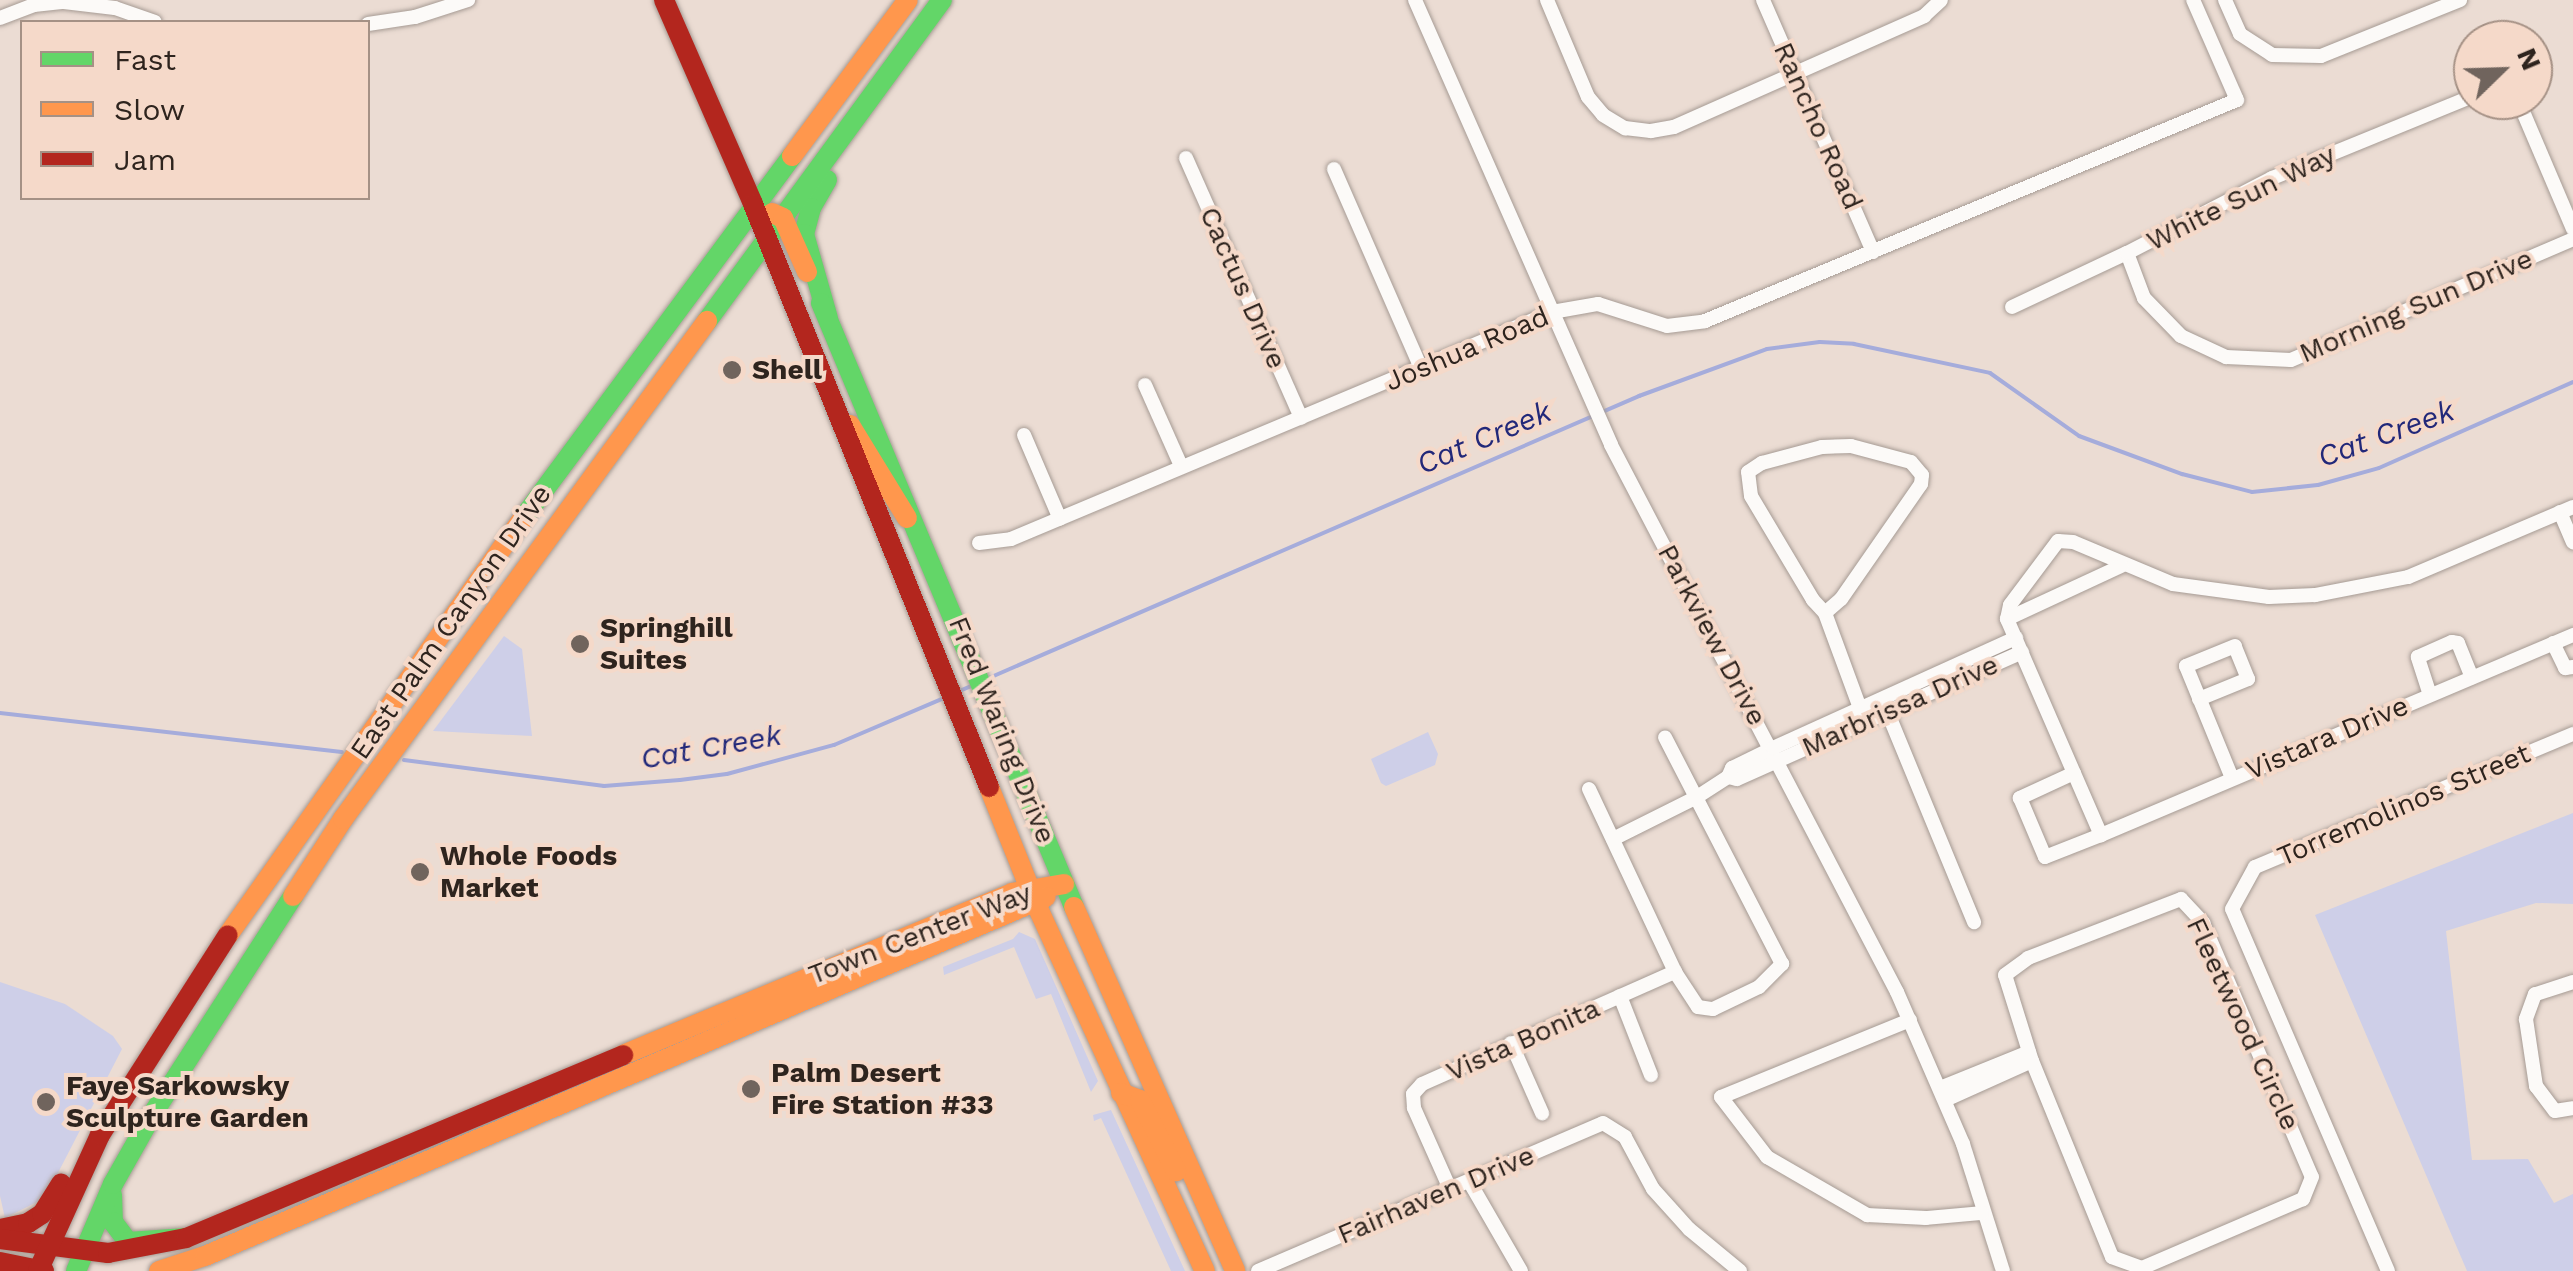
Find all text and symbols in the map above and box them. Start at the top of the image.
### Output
legend [20,20,370,200]
north arrow [2453,20,2553,120]
street label: Rancho Road [1766,37,1870,215]
text: Fast [114,42,176,77]
text: N [2510,43,2548,75]
text: Slow [114,92,185,127]
street label: White Sun Way [2141,138,2341,258]
text: Jam [114,142,176,177]
street label: Cactus Drive [1192,202,1294,374]
street label: Morning Sun Drive [2294,242,2538,370]
street label: Joshua Road [1380,299,1554,399]
place label: Shell [752,353,822,387]
marker: Shell [721,359,743,381]
water label: Cat Creek [2313,393,2459,475]
water label: Cat Creek [1411,394,1557,482]
street label: East Palm Canyon Drive [343,478,559,766]
street label: Parkview Drive [1650,539,1774,731]
place label: Springhill Suites [600,611,733,677]
street label: Fred Waring Drive [941,611,1063,849]
marker: Springhill Suites [569,633,591,655]
street label: Marbrissa Drive [1796,648,2004,764]
street label: Vistara Drive [2240,689,2414,787]
water label: Cat Creek [638,717,784,777]
street label: Torremolinos Street [2273,737,2535,873]
place label: Whole Foods Market [440,839,617,905]
marker: Whole Foods Market [409,861,431,883]
street label: Town Center Way [803,876,1037,992]
street label: Fleetwood Circle [2179,912,2307,1136]
street label: Vista Bonita [1441,991,1605,1089]
place label: Palm Desert Fire Station #33 [771,1056,994,1122]
place label: Faye Sarkowsky Sculpture Garden [66,1069,309,1135]
marker: Palm Desert Fire Station #33 [740,1078,762,1100]
marker: Faye Sarkowsky Sculpture Garden [35,1091,57,1113]
street label: Fairhaven Drive [1333,1138,1539,1252]

